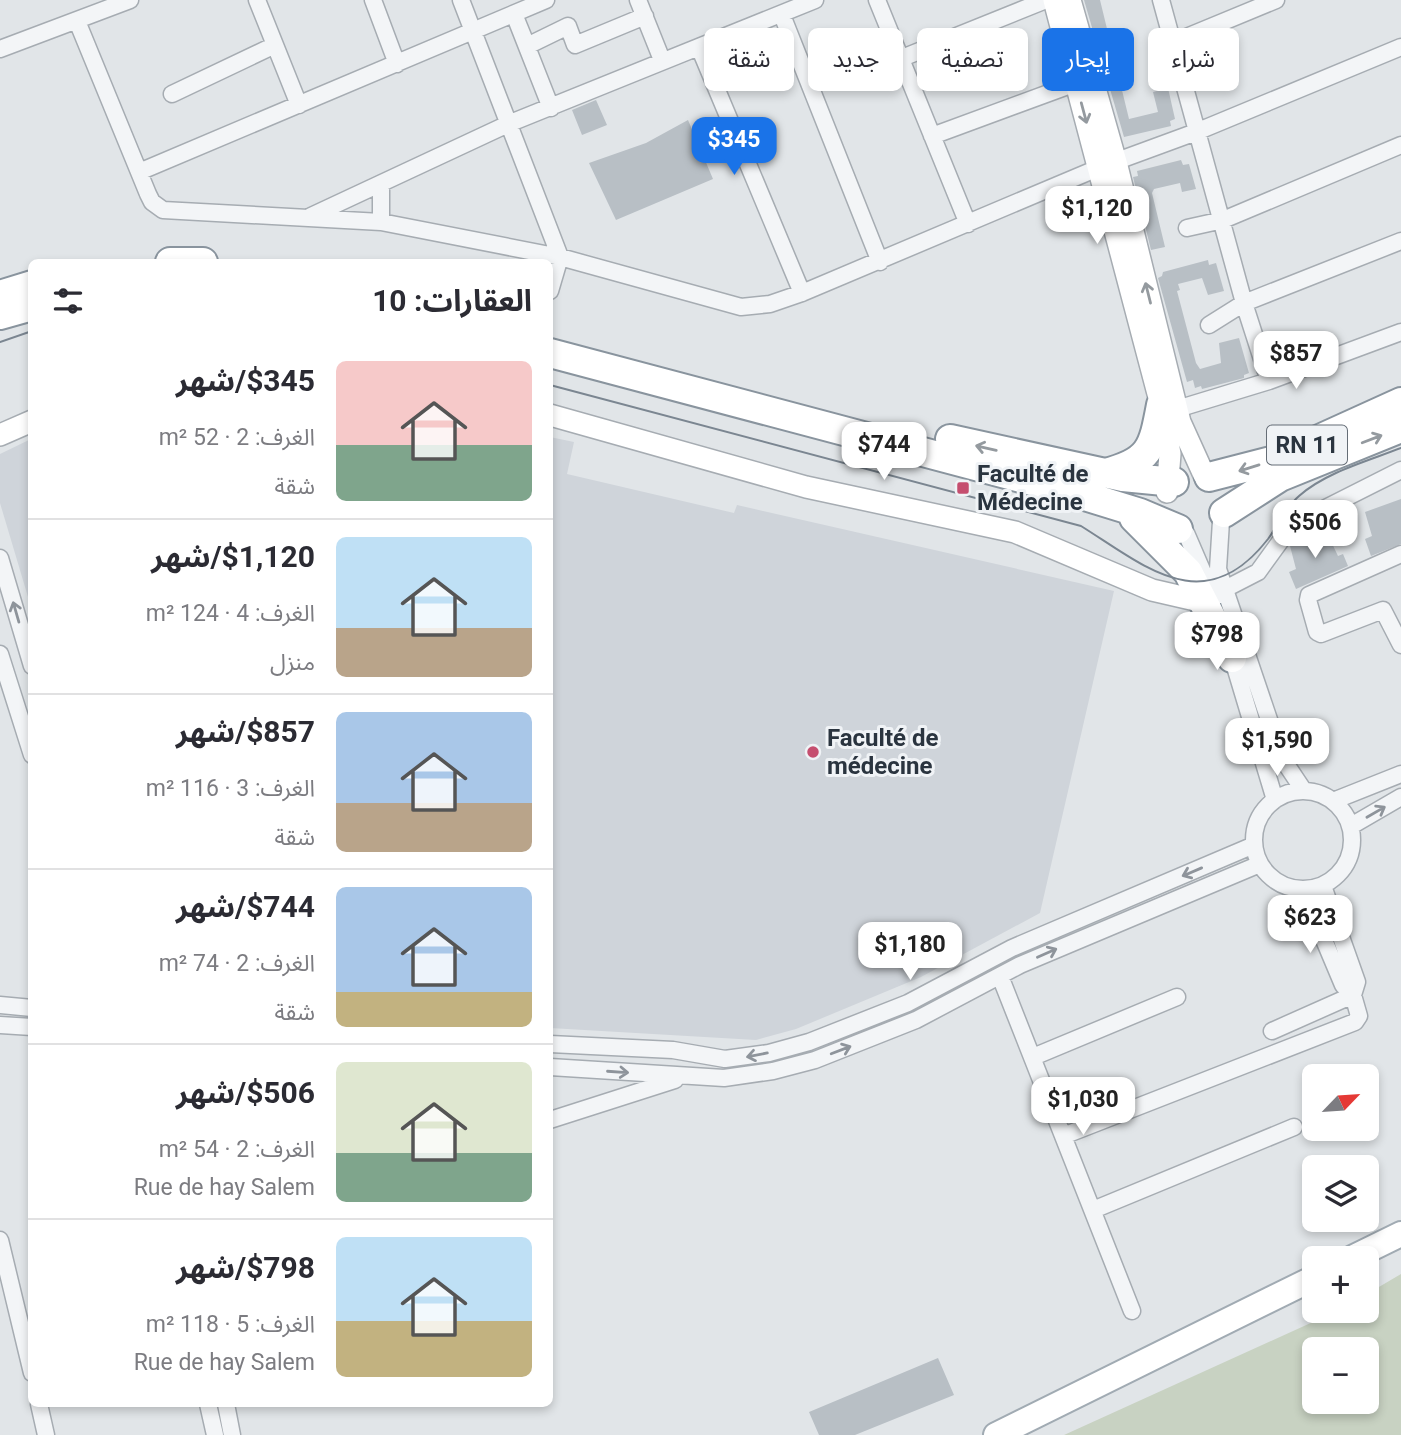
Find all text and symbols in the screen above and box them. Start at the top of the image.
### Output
chip: شقة [704,28,794,91]
chip: جديد [808,28,903,91]
chip: تصفية [917,28,1028,91]
chip: إيجار [1042,28,1134,91]
chip: شراء [1148,28,1239,91]
one-way arrow [1078,102,1091,124]
pin: $345 [693,118,775,177]
text: $345 [708,126,760,153]
pin: $1,120 [1040,187,1154,246]
text: $1,120 [1061,195,1133,222]
icon: filters [49,282,87,320]
one-way arrow [1141,282,1154,305]
text: العقارات: 10 [372,283,532,318]
pin: $857 [1255,332,1337,391]
text: $857 [1270,340,1322,367]
text: $345/شهر [176,363,315,398]
icon: home [392,389,476,473]
pin: $744 [843,422,925,482]
text: الغرف: 2 · 52 m² [159,424,315,451]
road number: RN 11 [1267,426,1347,464]
text: $744 [858,431,910,458]
one-way arrow [1361,432,1383,445]
one-way arrow [975,440,998,454]
place label: Faculté de Médecine [977,460,1088,516]
one-way arrow [1238,463,1260,476]
text: شقة [274,473,315,500]
marker: Faculté de Médecine [955,480,971,496]
pin: $506 [1274,500,1356,560]
text: $506 [1289,509,1341,536]
text: $1,120/شهر [151,539,315,574]
icon: home [392,565,476,649]
text: الغرف: 4 · 124 m² [146,600,315,627]
one-way arrow [8,601,21,623]
pin: $798 [1176,612,1258,672]
text: $798 [1191,621,1243,648]
text: منزل [270,649,315,676]
text: $857/شهر [176,714,315,749]
pin: $1,590 [1220,718,1334,778]
place label: Faculté de médecine [827,724,938,780]
text: $1,590 [1241,727,1313,754]
icon: home [392,740,476,824]
marker: Faculté de médecine [805,744,821,760]
text: الغرف: 3 · 116 m² [146,775,315,802]
one-way arrow [1365,804,1385,818]
text: شقة [274,824,315,851]
one-way arrow [1181,866,1203,879]
text: $744/شهر [176,889,315,924]
pin: $623 [1269,895,1351,955]
text: $623 [1284,904,1336,931]
icon: home [392,915,476,999]
pin: $1,180 [853,922,967,982]
text: $1,180 [874,931,946,958]
one-way arrow [1035,946,1057,959]
text: الغرف: 2 · 74 m² [159,950,315,977]
text: شقة [274,999,315,1026]
one-way arrow [829,1042,851,1055]
one-way arrow [746,1049,769,1062]
north arrow [1302,1064,1379,1141]
map controls [1302,1064,1379,1414]
one-way arrow [606,1066,628,1079]
text: $506/شهر [176,1075,315,1110]
pin: $1,030 [1026,1078,1140,1137]
text: $1,030 [1047,1086,1119,1113]
icon: home [392,1090,476,1174]
text: الغرف: 2 · 54 m² [159,1136,315,1163]
button: layers [1302,1155,1379,1232]
text: Rue de hay Salem [134,1174,315,1201]
button: + [1302,1246,1379,1323]
text: $798/شهر [176,1250,315,1285]
icon: home [392,1265,476,1349]
text: الغرف: 5 · 118 m² [146,1311,315,1338]
button: − [1302,1337,1379,1414]
text: Rue de hay Salem [134,1349,315,1376]

